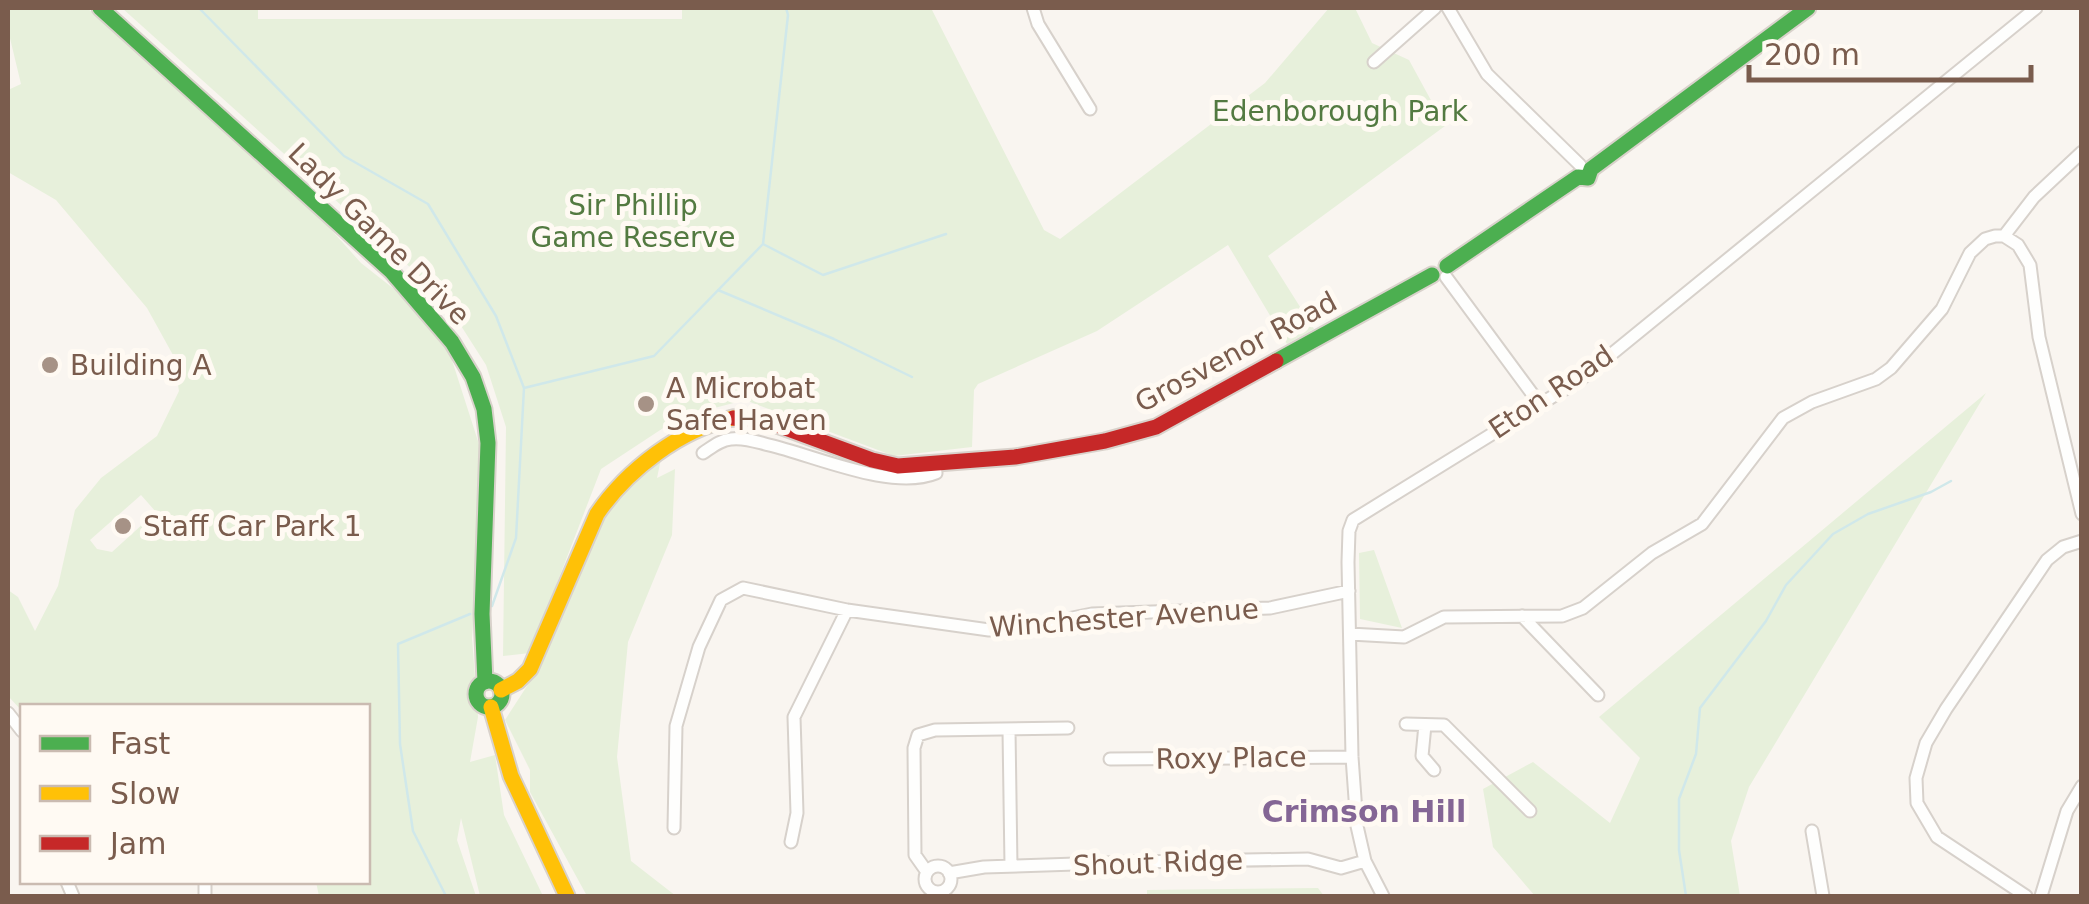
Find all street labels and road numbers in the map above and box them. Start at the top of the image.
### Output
street label: Lady Game Drive [281,136,477,332]
street label: Grosvenor Road [1130,285,1342,419]
street label: Eton Road [1483,338,1619,446]
street label: Winchester Avenue [988,592,1260,644]
street label: Roxy Place [1155,740,1307,776]
street label: Shout Ridge [1072,844,1244,882]

